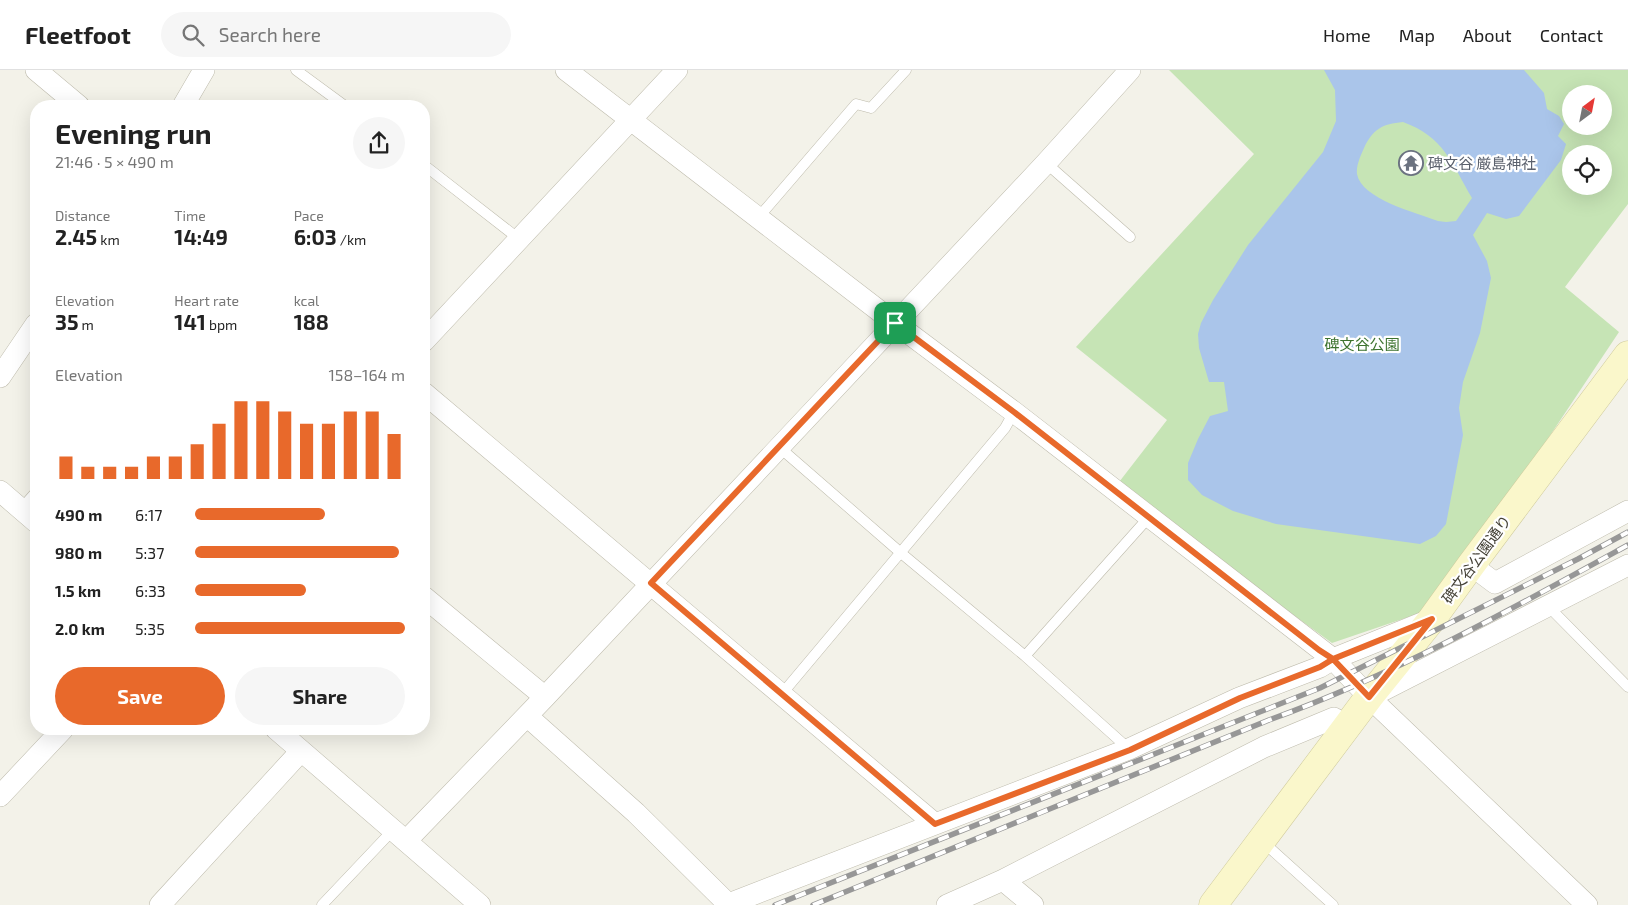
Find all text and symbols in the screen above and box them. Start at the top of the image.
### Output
search box [161,12,511,57]
text: Fleetfoot [25,20,131,49]
icon: search [179,21,207,49]
text: Search here [219,23,321,46]
text: Home [1323,24,1371,46]
text: Map [1399,24,1435,46]
text: About [1463,24,1512,46]
text: Contact [1540,24,1603,46]
north arrow [1562,85,1612,135]
map controls [1562,85,1612,195]
text: Evening run [55,116,212,150]
button: share [353,117,405,169]
button: locate [1562,145,1612,195]
temple icon: 碑文谷 厳島神社 [1398,150,1424,176]
text: 21:46 · 5 × 490 m [55,152,174,171]
place label: 碑文谷 厳島神社 [1428,154,1536,172]
text: Distance [55,207,110,224]
text: Time [174,207,206,224]
text: Pace [294,207,324,224]
text: 2.45 [55,224,97,249]
text: 14:49 [174,224,228,249]
text: 6:03 [294,224,337,249]
text: km [97,231,120,248]
text: /km [337,231,366,248]
text: Elevation [55,292,114,309]
text: Heart rate [174,292,239,309]
text: kcal [294,292,319,309]
pin [874,302,916,344]
text: 35 [55,309,79,334]
text: 141 [174,309,206,334]
text: 188 [294,309,329,334]
icon: arrive [881,309,909,337]
text: m [79,316,94,333]
text: bpm [206,316,237,333]
park label: 碑文谷公園 [1324,335,1400,353]
text: Elevation [55,365,123,384]
text: 158–164 m [328,365,405,384]
text: 490 m [55,505,102,524]
text: 6:17 [135,505,163,524]
street label: 碑文谷公園通り [1438,511,1514,607]
text: 980 m [55,543,102,562]
text: 5:37 [135,543,164,562]
text: 1.5 km [55,581,101,600]
text: 6:33 [135,581,166,600]
text: 2.0 km [55,619,105,638]
text: 5:35 [135,619,165,638]
button: Save [55,667,225,725]
button: Share [235,667,405,725]

